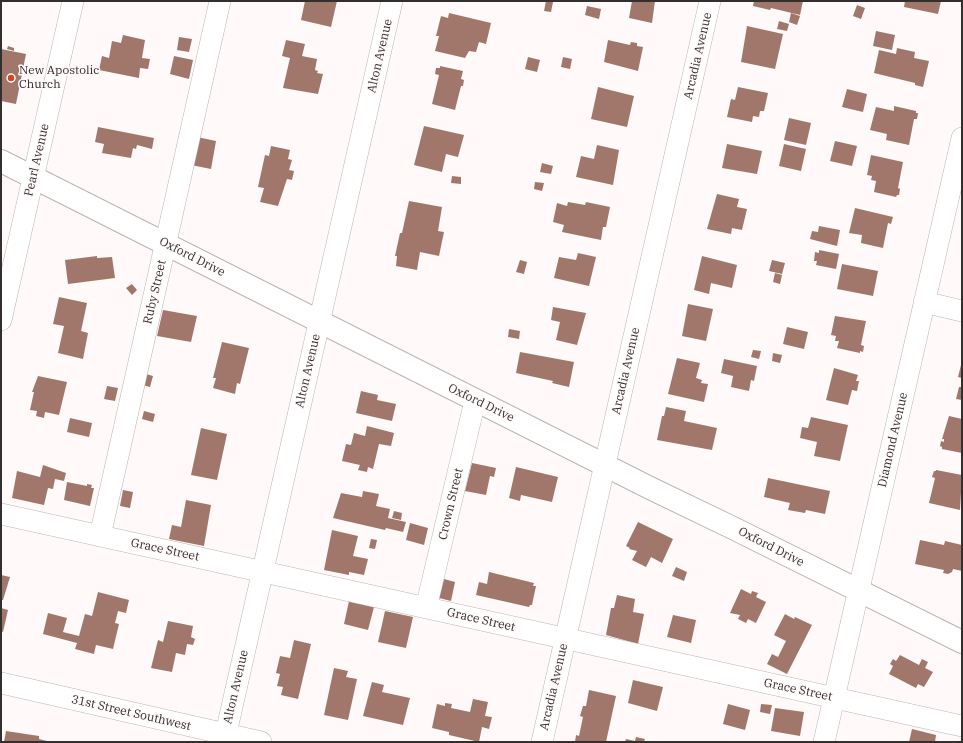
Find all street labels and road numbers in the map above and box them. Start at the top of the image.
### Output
street label: Arcadia Avenue [681,11,715,101]
street label: Alton Avenue [365,18,395,94]
street label: Pearl Avenue [22,122,52,198]
street label: Oxford Drive [157,234,227,280]
street label: Ruby Street [141,258,169,326]
street label: Arcadia Avenue [609,326,643,416]
street label: Alton Avenue [293,333,323,409]
street label: Oxford Drive [446,381,516,425]
street label: Diamond Avenue [875,391,911,489]
street label: Crown Street [436,467,466,541]
street label: Oxford Drive [736,524,806,570]
street label: Grace Street [130,536,200,564]
street label: Grace Street [446,605,516,635]
street label: Arcadia Avenue [537,642,571,732]
street label: Alton Avenue [221,649,251,725]
street label: Grace Street [763,676,833,704]
street label: 31st Street Southwest [70,692,192,734]

